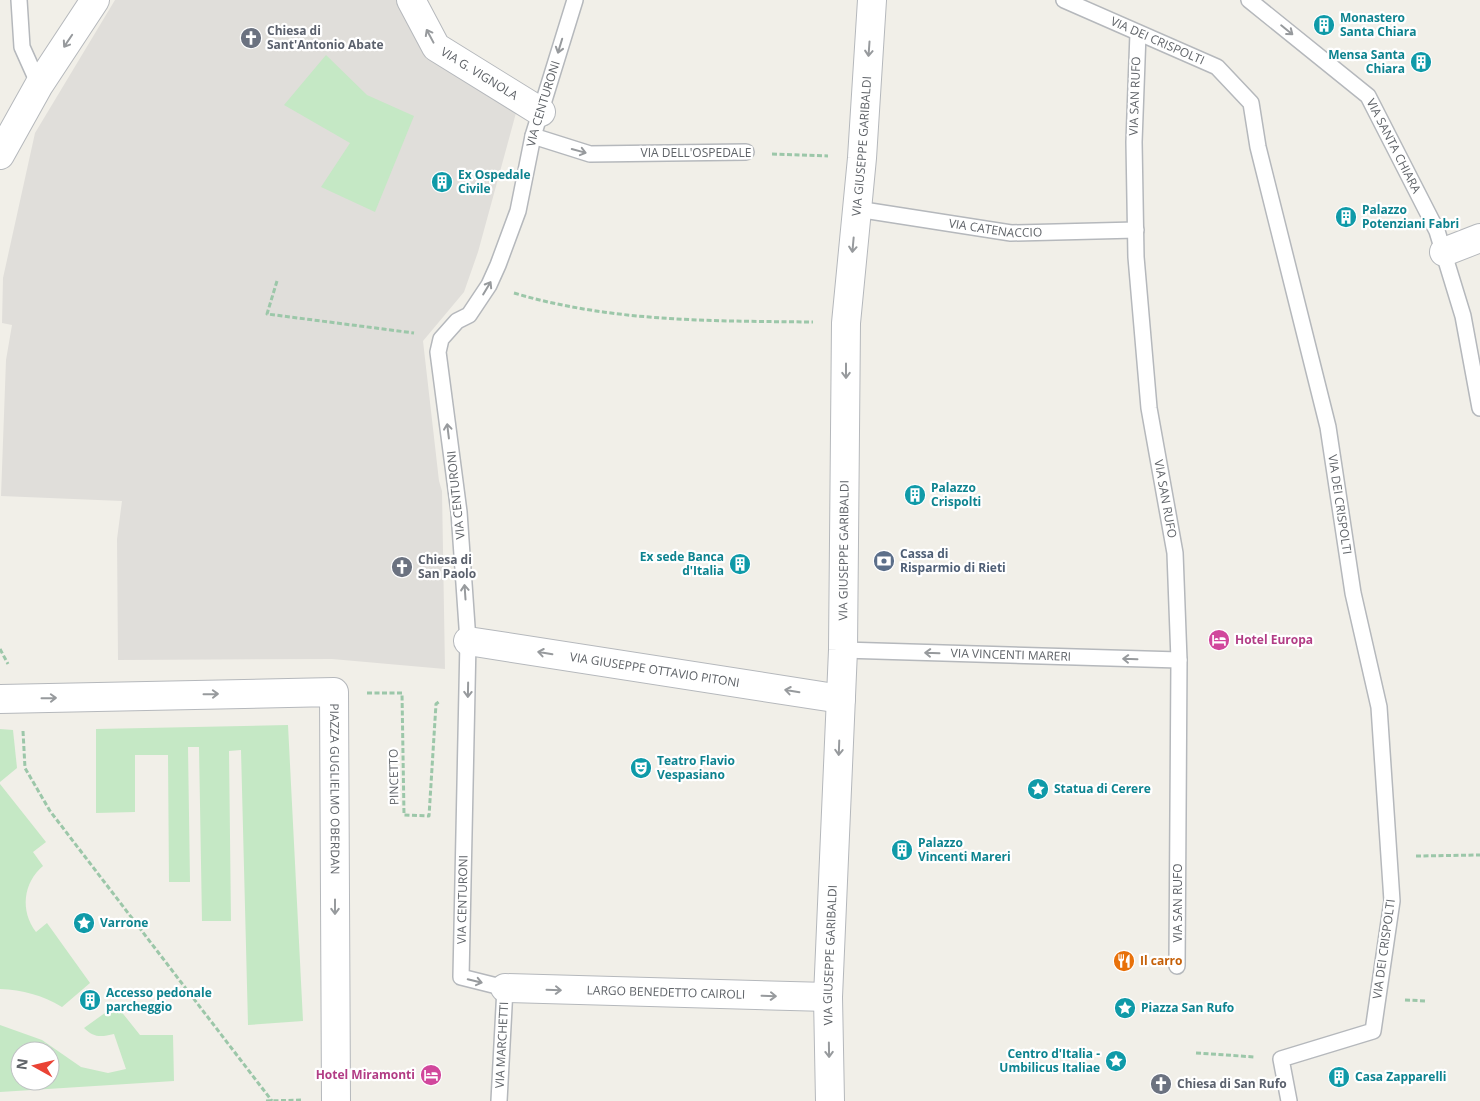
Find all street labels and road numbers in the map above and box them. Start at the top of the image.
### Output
street label: VIA DEI CRISPOLTI [1108,12,1207,68]
street label: VIA G. VIGNOLA [438,43,522,104]
street label: VIA SAN RUFO [1125,56,1144,136]
street label: VIA CENTURONI [522,58,564,148]
street label: VIA GIUSEPPE GARIBALDI [847,76,875,217]
street label: VIA SANTA CHIARA [1363,95,1425,196]
street label: VIA DELL'OSPEDALE [641,144,751,161]
street label: VIA CATENACCIO [948,214,1042,241]
street label: VIA CENTURONI [442,450,469,540]
street label: VIA DEI CRISPOLTI [1324,453,1356,555]
street label: VIA SAN RUFO [1150,458,1181,539]
street label: VIA GIUSEPPE GARIBALDI [834,480,853,621]
street label: VIA VINCENTI MARERI [951,644,1071,665]
street label: VIA GIUSEPPE OTTAVIO PITONI [569,648,741,691]
street label: PIAZZA GUGLIELMO OBERDAN [326,703,344,875]
street label: PINCETTO [385,749,402,805]
street label: VIA CENTURONI [453,855,472,944]
street label: VIA SAN RUFO [1169,863,1186,943]
street label: VIA GIUSEPPE GARIBALDI [819,885,841,1025]
street label: VIA DEI CRISPOLTI [1368,898,1399,1000]
street label: LARGO BENEDETTO CAIROLI [586,981,745,1003]
street label: VIA MARCHETTI [491,1001,512,1089]

